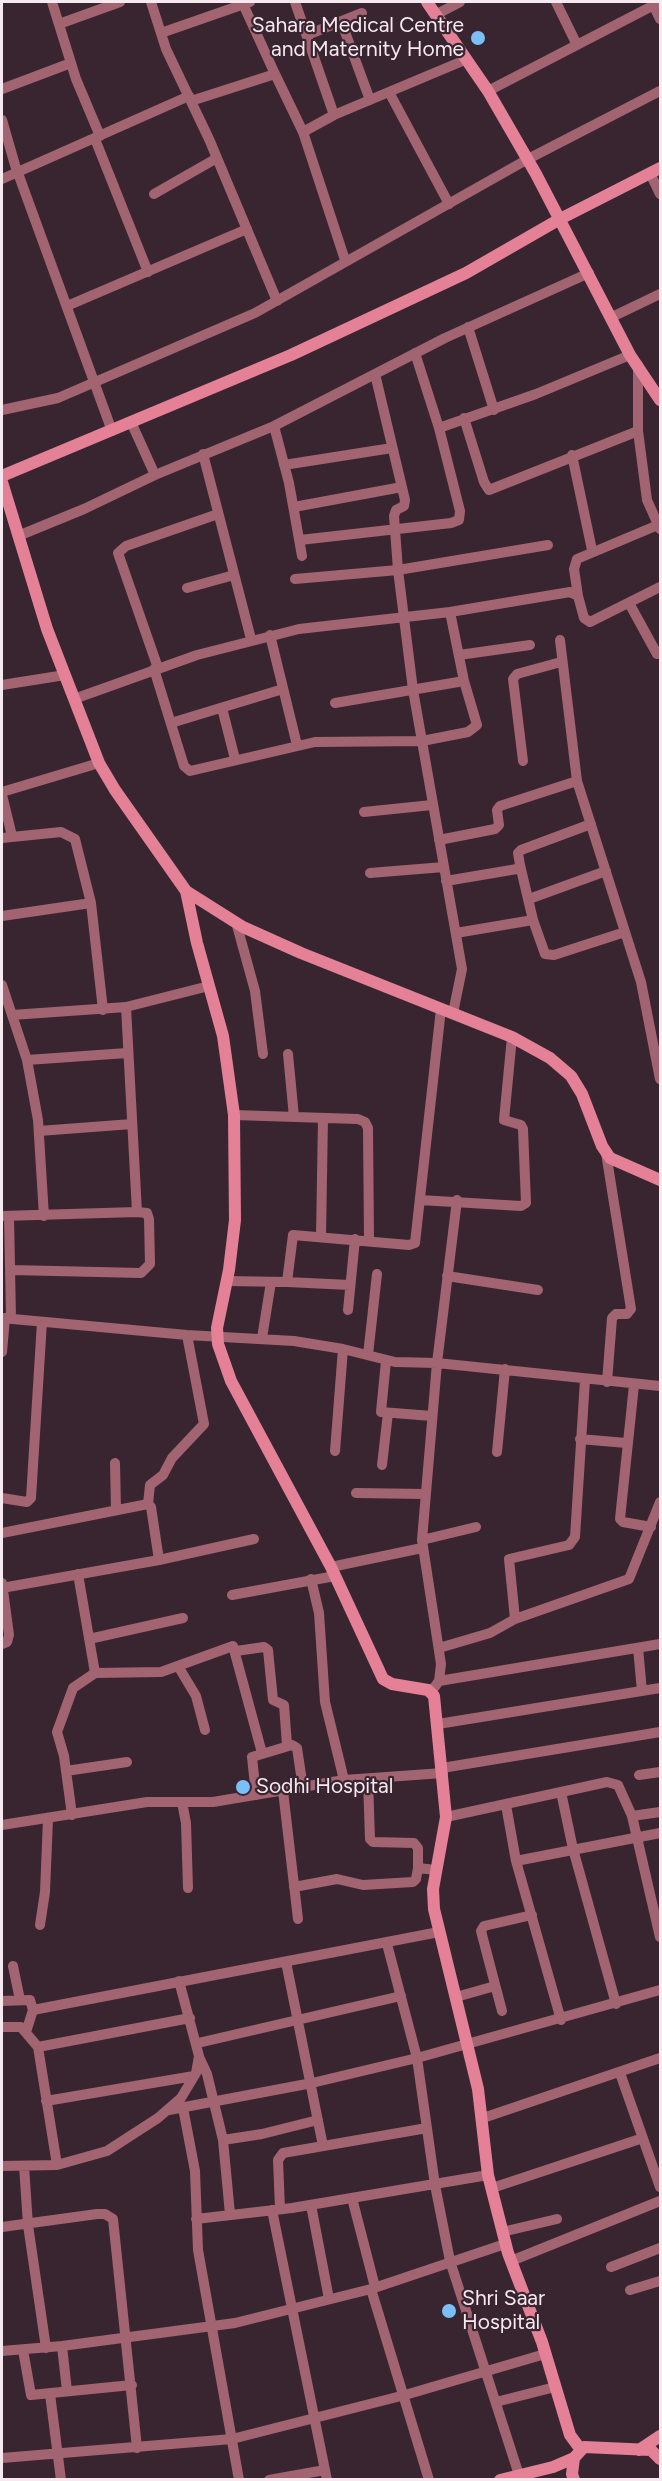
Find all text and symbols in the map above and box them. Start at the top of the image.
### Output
place label: Sahara Medical Centre and Maternity Home [252,13,464,63]
marker: Sahara Medical Centre and Maternity Home [469,29,487,47]
place label: Sodhi Hospital [256,1774,393,1800]
marker: Sodhi Hospital [234,1778,252,1796]
place label: Shri Saar Hospital [462,2286,545,2336]
marker: Shri Saar Hospital [440,2302,458,2320]

